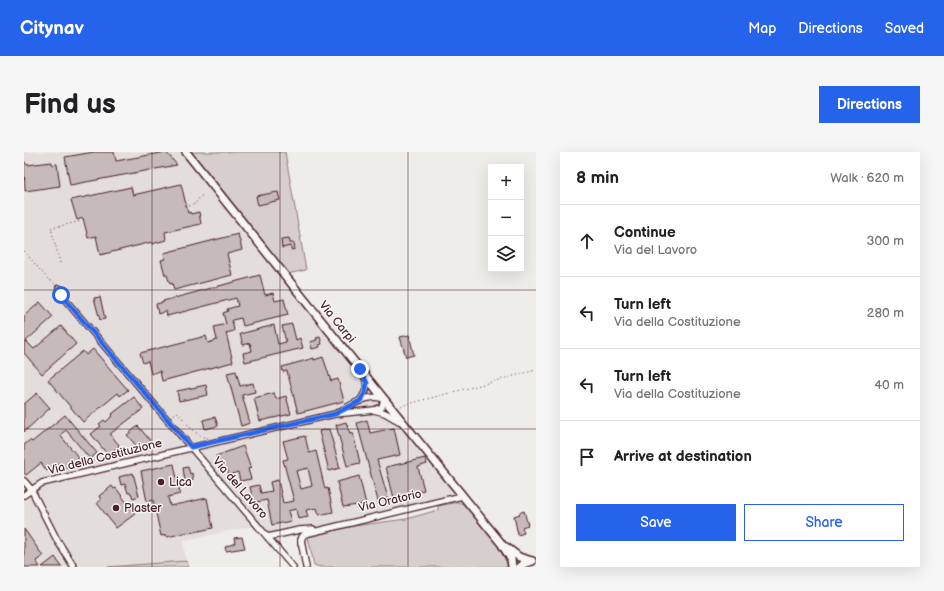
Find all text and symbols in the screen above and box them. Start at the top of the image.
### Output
text: Citynav [20,17,84,40]
text: Map [748,20,776,37]
text: Directions [798,20,863,37]
text: Saved [885,20,924,37]
button: Directions [819,86,920,123]
text: Find us [24,88,116,121]
map controls [488,164,524,272]
button: + [488,164,524,200]
text: 8 min [576,168,619,188]
text: Walk · 620 m [830,170,904,186]
button: − [488,200,524,236]
text: Continue [614,223,676,242]
icon: ahead [576,230,598,252]
text: 300 m [866,233,904,249]
button: layers [488,236,524,272]
text: Via del Lavoro [614,242,697,258]
route start [52,286,70,304]
text: Turn left [614,295,671,314]
street label: Via Carpi [316,298,359,346]
icon: left [576,302,598,324]
text: 280 m [867,305,904,321]
text: Via della Costituzione [614,314,741,330]
route end [351,360,369,378]
text: Turn left [614,367,671,386]
icon: left [576,374,598,396]
text: 40 m [874,377,904,393]
text: Via della Costituzione [614,386,741,402]
street label: Via della Costituzione [46,436,164,478]
icon: arrive [576,446,598,468]
text: Arrive at destination [614,447,752,466]
street label: Via del Lavoro [209,454,271,522]
place label: Lica [169,475,192,490]
marker: Lica [156,477,166,487]
street label: Via Oratorio [357,486,423,516]
place label: Plaster [124,501,162,516]
marker: Plaster [111,503,121,513]
button: Save [576,504,736,541]
button: Share [744,504,904,541]

